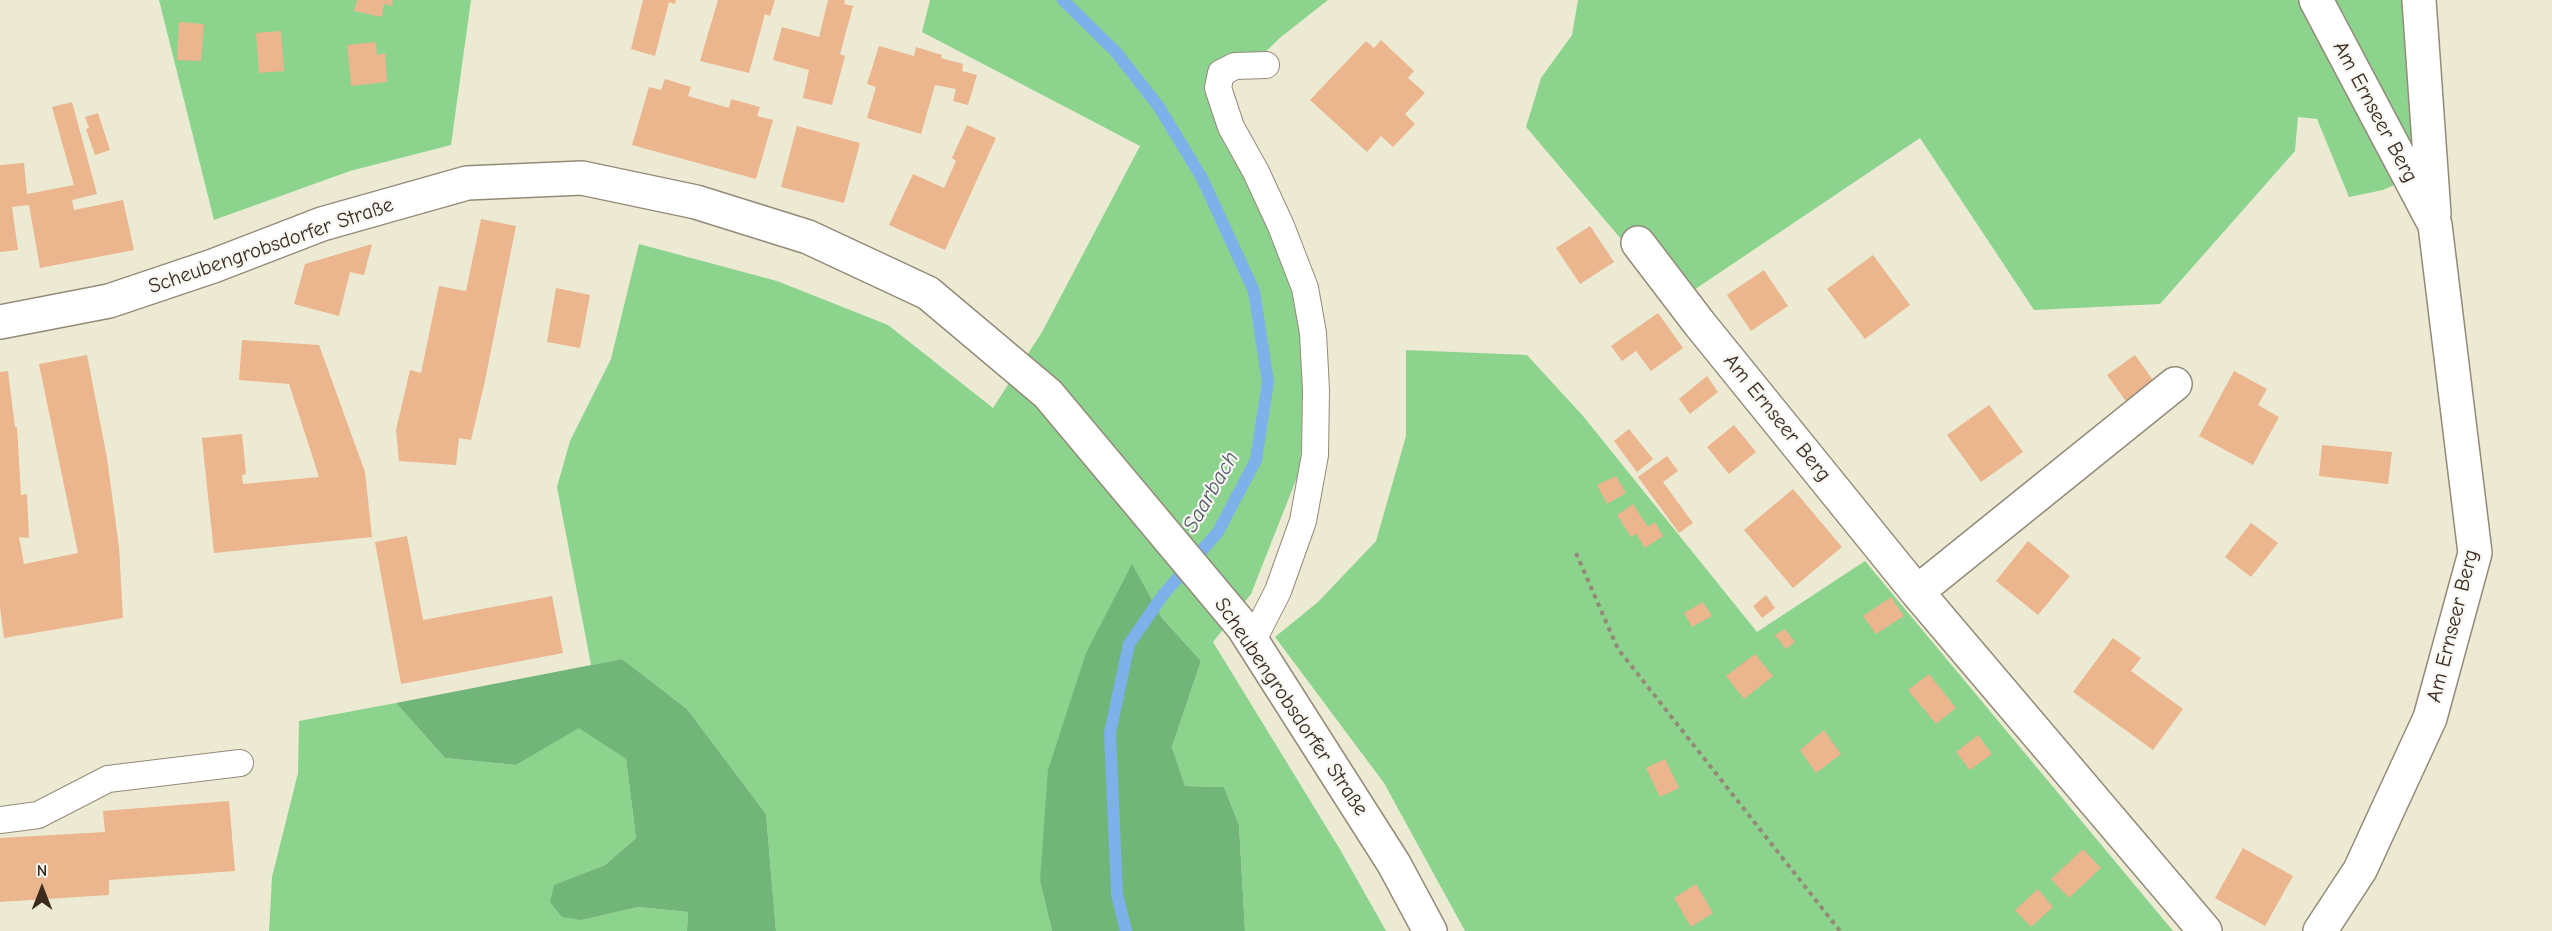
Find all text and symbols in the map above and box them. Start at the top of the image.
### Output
street label: Am Ernseer Berg [2327,37,2423,187]
street label: Scheubengrobsdorfer Straße [145,192,397,300]
street label: Am Ernseer Berg [1718,349,1836,487]
water label: Saarbach [1177,447,1245,537]
street label: Am Ernseer Berg [2422,547,2484,705]
street label: Scheubengrobsdorfer Straße [1209,593,1373,821]
north arrow [12,859,72,919]
text: N [37,862,47,880]

